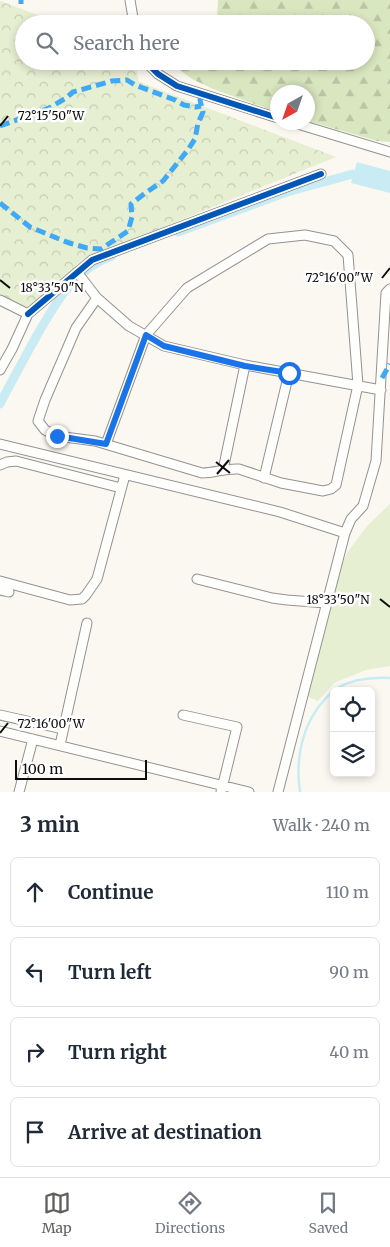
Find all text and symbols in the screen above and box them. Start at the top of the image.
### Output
search box [15,15,375,70]
icon: search [33,29,61,57]
text: Search here [73,31,180,55]
north arrow [270,85,315,130]
text: 72°15'50"W [18,108,85,123]
text: 72°16'00"W [305,270,374,285]
text: 18°33'50"N [20,280,84,295]
route start [278,362,301,385]
route end [46,425,69,448]
text: 18°33'50"N [306,592,370,607]
map controls [330,687,375,777]
button: locate [330,687,375,732]
text: 72°16'00"W [17,716,86,731]
button: layers [330,732,375,777]
scale bar [15,757,148,780]
text: 100 m [22,760,63,778]
text: 3 min [20,811,79,838]
text: Walk · 240 m [273,815,370,835]
icon: ahead [21,878,49,906]
text: Continue [68,880,154,904]
text: 110 m [326,882,369,902]
icon: left [21,958,49,986]
text: Turn left [68,960,152,984]
text: 90 m [329,962,369,982]
icon: right [21,1038,49,1066]
text: Turn right [68,1040,167,1064]
text: 40 m [329,1042,369,1062]
icon: arrive [21,1118,49,1146]
text: Arrive at destination [68,1120,262,1144]
tab: Map [42,1189,72,1237]
tab: Directions [155,1189,225,1237]
tab: Saved [309,1189,348,1237]

